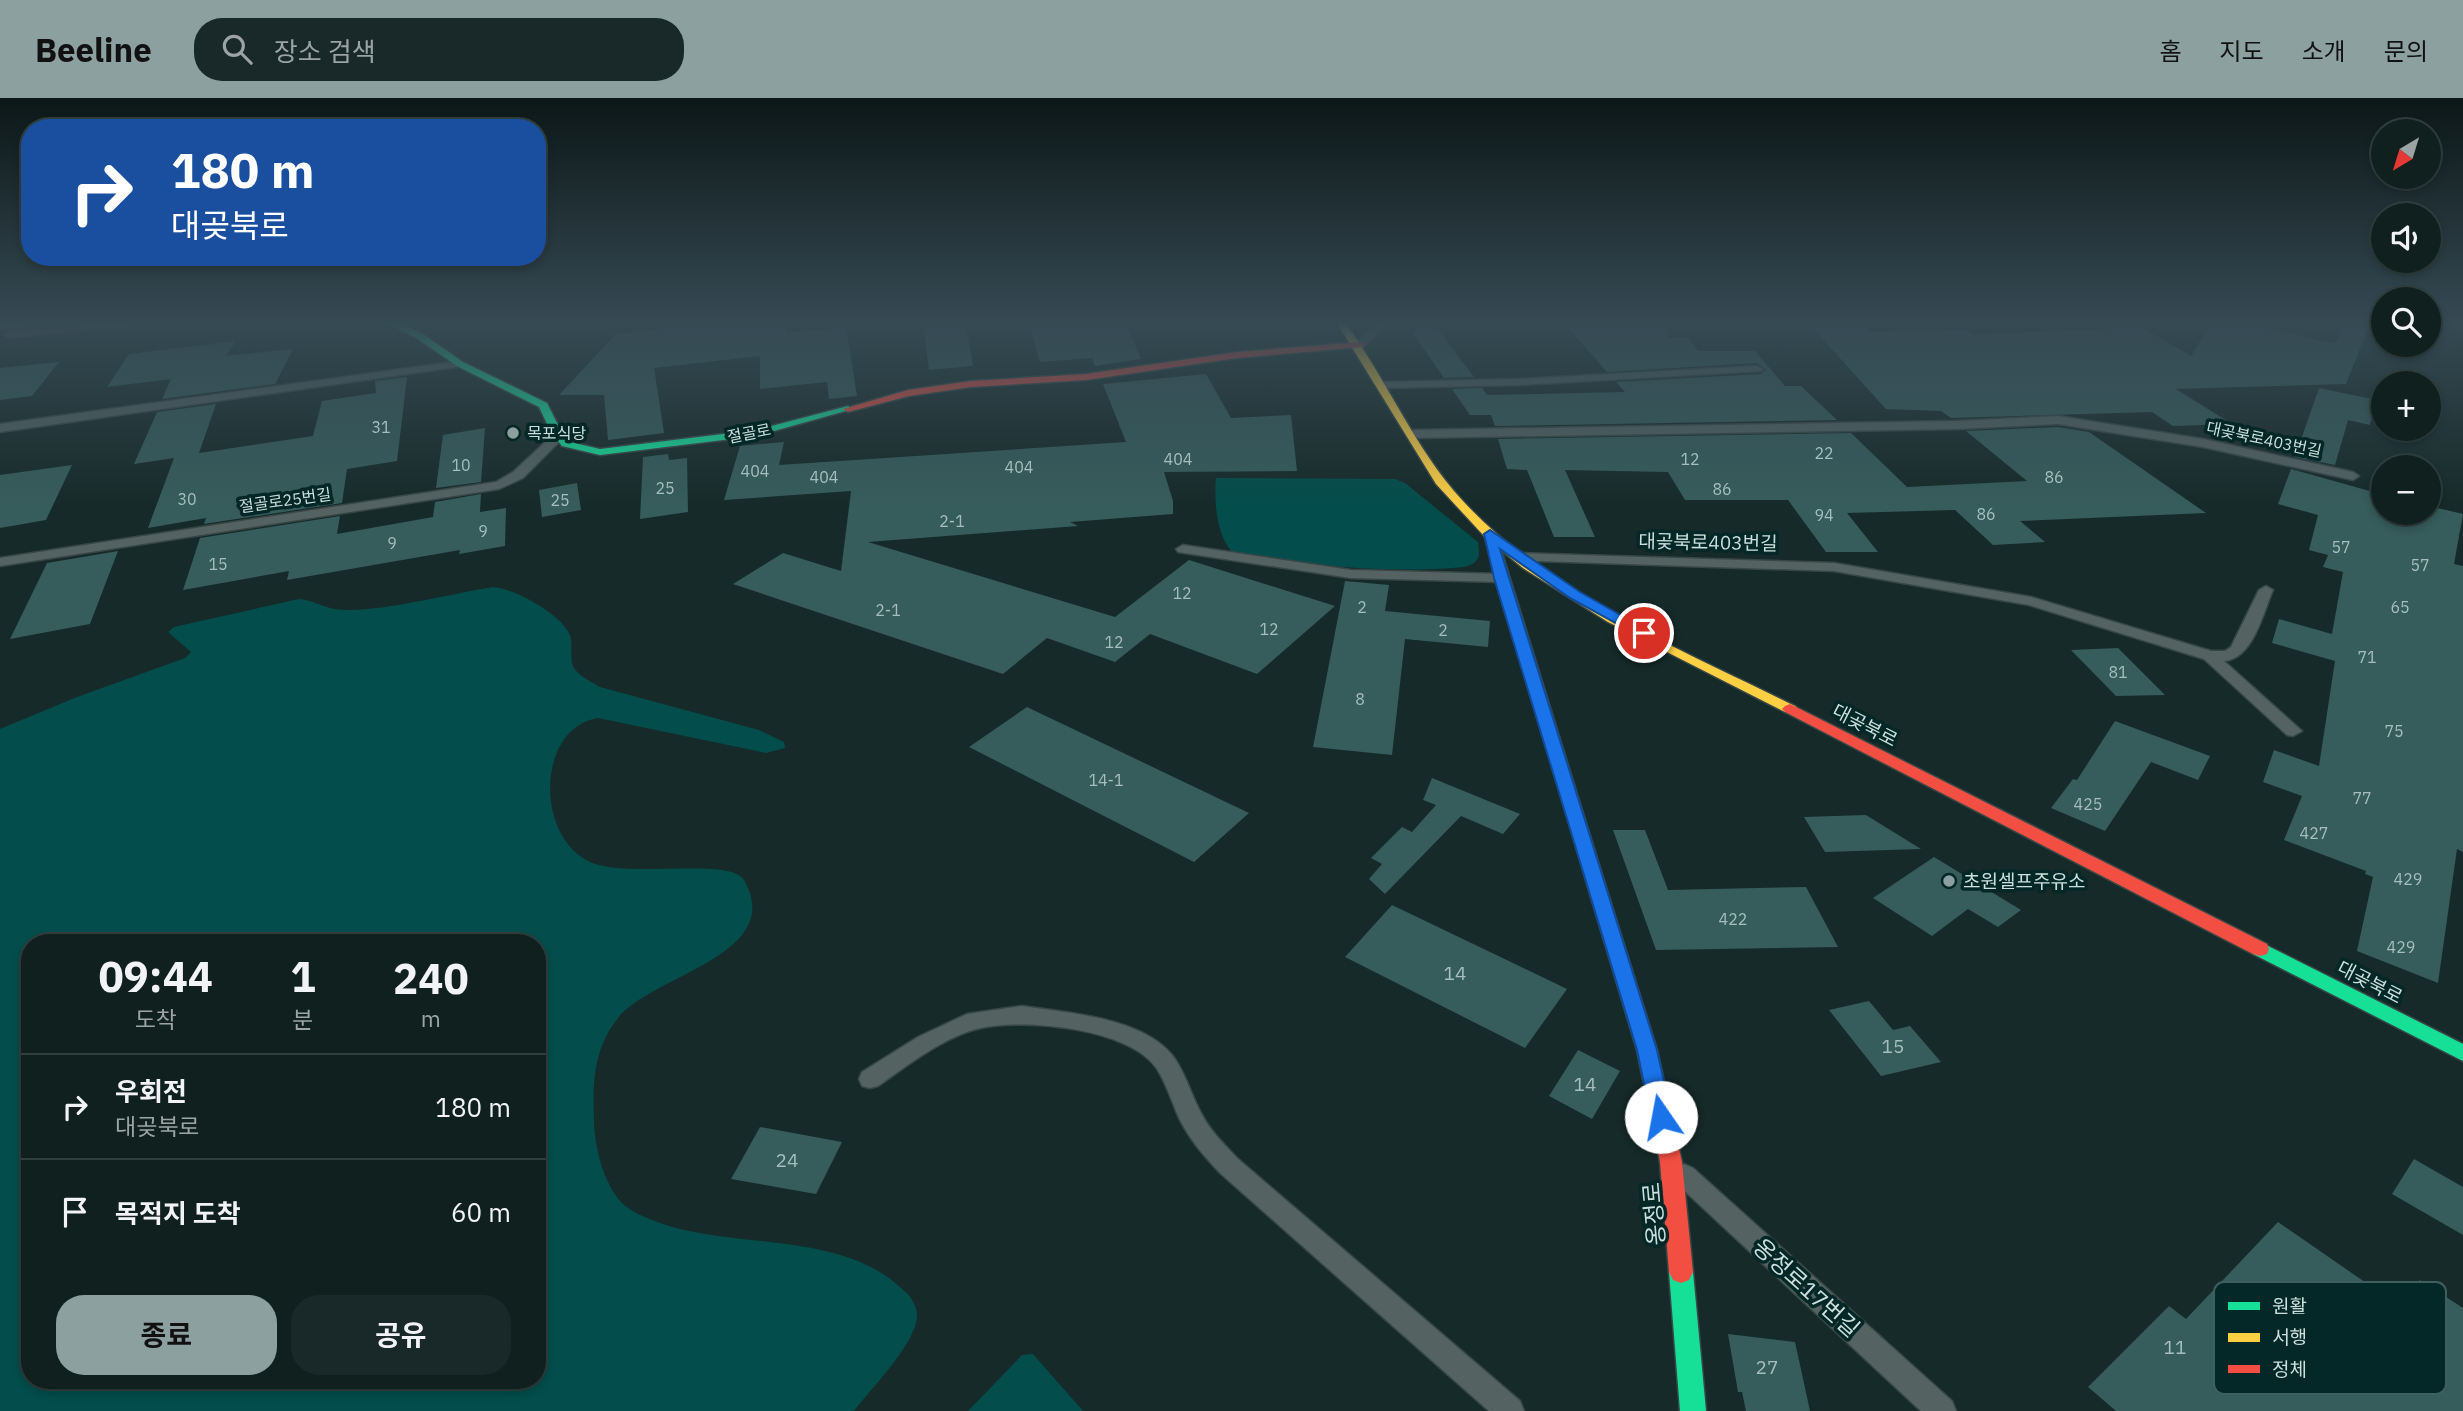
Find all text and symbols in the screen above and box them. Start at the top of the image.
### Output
search box [194,18,684,81]
text: Beeline [35,28,152,71]
icon: search [218,30,256,68]
text: 장소 검색 [274,34,376,68]
text: 홈 [2159,35,2181,67]
text: 지도 [2219,35,2264,67]
text: 소개 [2302,35,2346,67]
text: 문의 [2384,35,2428,67]
north arrow [2371,119,2441,189]
map controls [2371,119,2441,525]
text: 180 m [171,138,315,201]
icon: right [56,147,147,238]
button: sound [2371,203,2441,273]
text: 대곶북로 [171,204,289,246]
button: search [2371,287,2441,357]
button: + [2371,371,2441,441]
house number: 31 [371,417,391,437]
street label: 대곶북로403번길 [2205,417,2323,461]
street label: 절골로 [725,419,773,447]
place label: 목포식당 [527,423,586,443]
marker: 목포식당 [505,425,521,441]
house number: 22 [1814,443,1834,463]
house number: 404 [1164,449,1192,469]
house number: 12 [1680,449,1700,469]
house number: 10 [451,455,471,475]
button: − [2371,455,2441,525]
house number: 404 [1005,457,1033,477]
house number: 404 [741,461,769,481]
house number: 404 [810,467,838,487]
house number: 86 [2044,467,2064,487]
house number: 25 [655,478,675,498]
house number: 86 [1712,479,1732,499]
street label: 절골로25번길 [238,484,332,516]
house number: 30 [177,489,197,509]
house number: 25 [550,490,570,510]
house number: 86 [1976,504,1996,524]
house number: 94 [1814,505,1834,525]
house number: 2-1 [939,511,965,531]
house number: 9 [478,521,488,541]
street label: 대곶북로403번길 [1638,529,1778,555]
house number: 9 [387,533,397,553]
house number: 57 [2331,537,2351,557]
house number: 15 [208,554,228,574]
house number: 57 [2410,555,2430,575]
house number: 12 [1172,583,1192,603]
house number: 2 [1357,597,1367,617]
house number: 65 [2390,597,2410,617]
house number: 2-1 [875,600,901,620]
pin [1614,603,1674,663]
icon: arrive [1625,614,1663,652]
house number: 12 [1259,619,1279,639]
house number: 2 [1438,620,1448,640]
house number: 12 [1104,632,1124,652]
house number: 71 [2357,647,2377,667]
house number: 81 [2108,662,2128,682]
house number: 8 [1355,689,1365,709]
street label: 대곶북로 [1828,698,1902,752]
house number: 75 [2384,721,2404,741]
house number: 14-1 [1088,770,1124,790]
house number: 77 [2352,788,2372,808]
house number: 425 [2074,794,2102,814]
house number: 427 [2300,823,2328,843]
place label: 초원셀프주유소 [1963,869,2085,893]
house number: 429 [2394,869,2422,889]
marker: 초원셀프주유소 [1941,873,1957,889]
house number: 422 [1719,909,1747,929]
house number: 429 [2387,937,2415,957]
text: 09:44 [98,949,213,1004]
text: 1 [290,949,316,1004]
text: 240 [393,951,469,1006]
street label: 대곶북로 [2333,955,2407,1009]
house number: 14 [1444,961,1466,985]
text: m [421,1003,441,1033]
text: 도착 [135,1004,177,1034]
text: 분 [292,1004,314,1034]
house number: 15 [1882,1034,1904,1058]
house number: 14 [1574,1072,1596,1096]
text: 우회전 [115,1074,187,1108]
position arrow [1624,1080,1698,1154]
icon: right [56,1088,94,1126]
text: 180 m [435,1090,511,1124]
text: 대곶북로 [115,1111,200,1141]
house number: 24 [776,1148,798,1172]
street label: 옹정로 [1635,1181,1671,1247]
icon: arrive [56,1193,94,1231]
text: 60 m [451,1195,511,1229]
text: 목적지 도착 [115,1196,241,1230]
street label: 옹정로17번길 [1747,1231,1867,1343]
legend [2214,1282,2446,1394]
text: 원활 [2272,1294,2307,1318]
button: 종료 [56,1295,277,1375]
button: 공유 [291,1295,511,1375]
text: 서행 [2272,1325,2307,1349]
house number: 11 [2164,1335,2186,1359]
house number: 27 [1756,1355,1778,1379]
text: 정체 [2272,1357,2307,1381]

